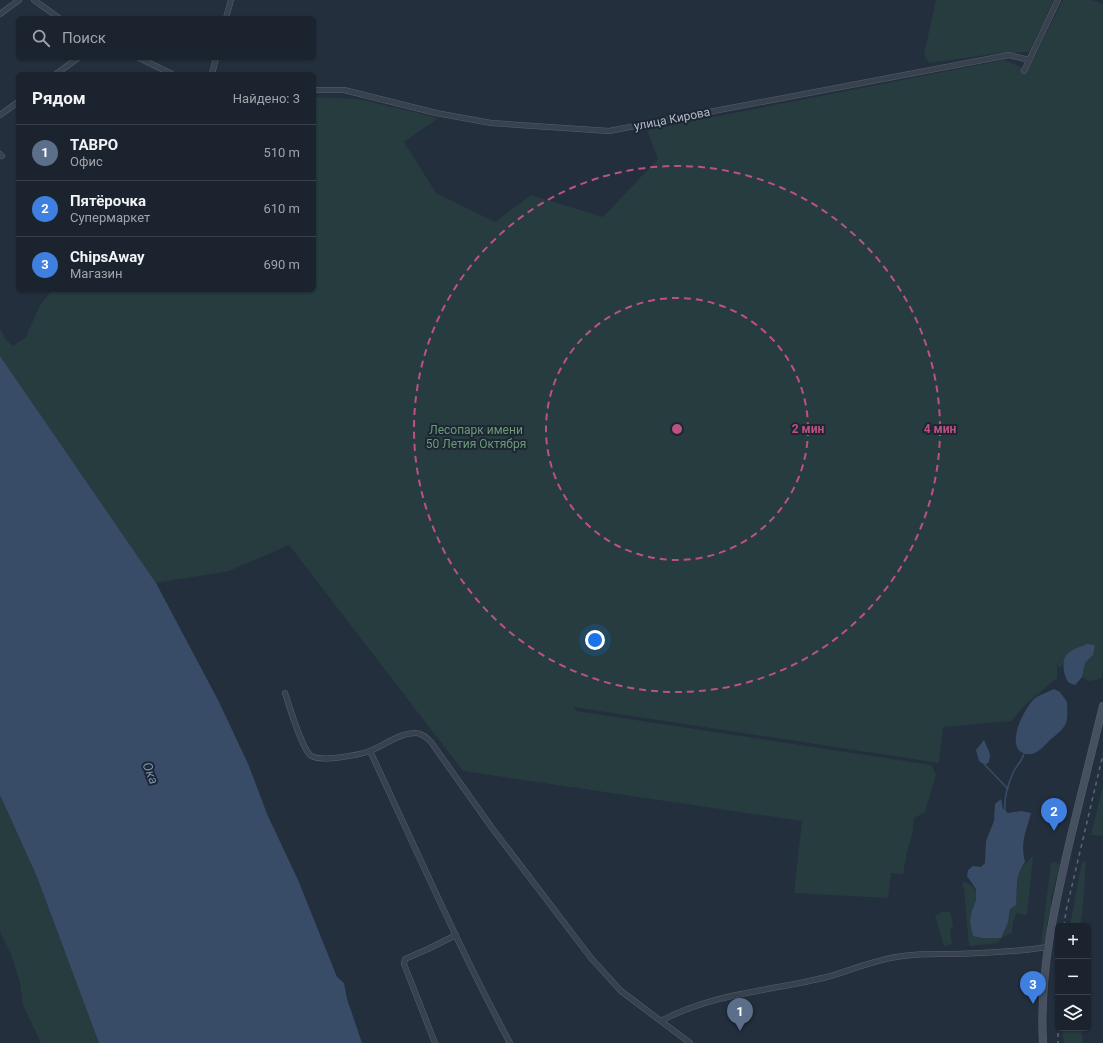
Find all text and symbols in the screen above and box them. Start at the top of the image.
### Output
search box [16,16,316,60]
icon: search [30,27,52,49]
text: Поиск [62,29,106,47]
text: Рядом [32,88,86,108]
text: Найдено: 3 [233,91,300,106]
street label: улица Кирова [633,105,711,133]
text: ТАВРО [70,136,118,154]
text: 1 [41,145,49,160]
text: 510 m [263,145,300,160]
text: Офис [70,154,103,169]
text: Пятёрочка [70,192,146,210]
text: 2 [41,201,49,216]
text: 610 m [263,201,300,216]
text: Супермаркет [70,210,150,225]
text: ChipsAway [70,248,145,266]
text: 3 [41,257,49,272]
text: 690 m [263,257,300,272]
text: Магазин [70,266,123,281]
centre of rings [670,422,684,436]
text: 2 мин [792,422,824,436]
text: 4 мин [924,422,956,436]
park label: Лесопарк имени 50 Летия Октября [426,423,526,451]
your location [585,630,605,650]
water label: Ока [140,760,162,786]
pin: 2 [1041,798,1067,831]
map controls [1055,923,1091,1031]
button: + [1055,923,1091,959]
button: − [1055,959,1091,995]
pin: 3 [1020,971,1046,1004]
button: layers [1055,995,1091,1031]
pin: 1 [727,998,753,1031]

